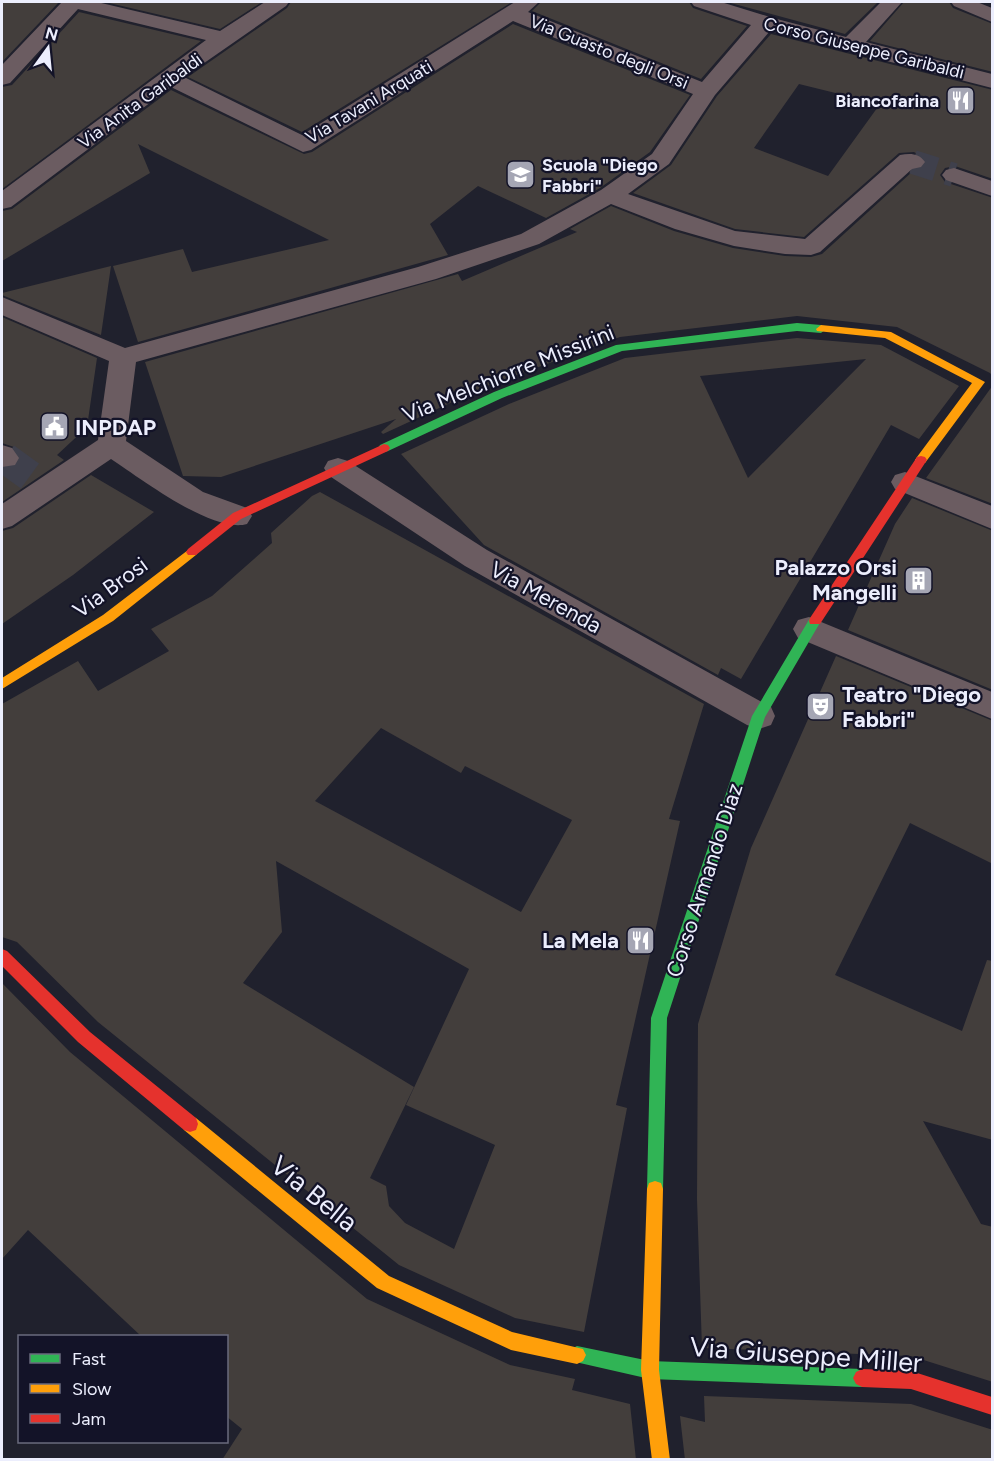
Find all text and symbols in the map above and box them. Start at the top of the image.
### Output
street label: Via Guasto degli Orsi [526,10,692,94]
street label: Corso Giuseppe Garibaldi [761,12,967,84]
north arrow [18,18,78,78]
text: N [43,23,60,45]
street label: Via Anita Garibaldi [73,48,207,154]
street label: Via Tavani Arquati [302,55,436,149]
restaurant icon: Biancofarina [944,85,976,117]
place label: Biancofarina [835,90,939,112]
place label: Scuola "Diego Fabbri" [542,154,658,197]
school or university icon: Scuola "Diego Fabbri" [505,159,537,191]
street label: Via Melchiorre Missirini [398,319,618,428]
public building icon: INPDAP [38,411,70,443]
place label: INPDAP [75,414,156,441]
street label: Via Brosi [68,551,153,624]
place label: Palazzo Orsi Mangelli [774,554,897,606]
street label: Via Merenda [485,556,606,639]
building icon: Palazzo Orsi Mangelli [902,564,934,596]
place label: Teatro "Diego Fabbri" [842,681,981,733]
theatre icon: Teatro "Diego Fabbri" [805,691,837,723]
street label: Corso Armando Diaz [660,780,749,981]
restaurant icon: La Mela [624,924,656,956]
place label: La Mela [542,927,619,954]
street label: Via Bella [264,1149,364,1239]
street label: Via Giuseppe Miller [689,1330,923,1379]
legend [18,1335,228,1443]
text: Fast [72,1348,106,1370]
text: Slow [72,1378,111,1400]
text: Jam [72,1408,106,1430]

